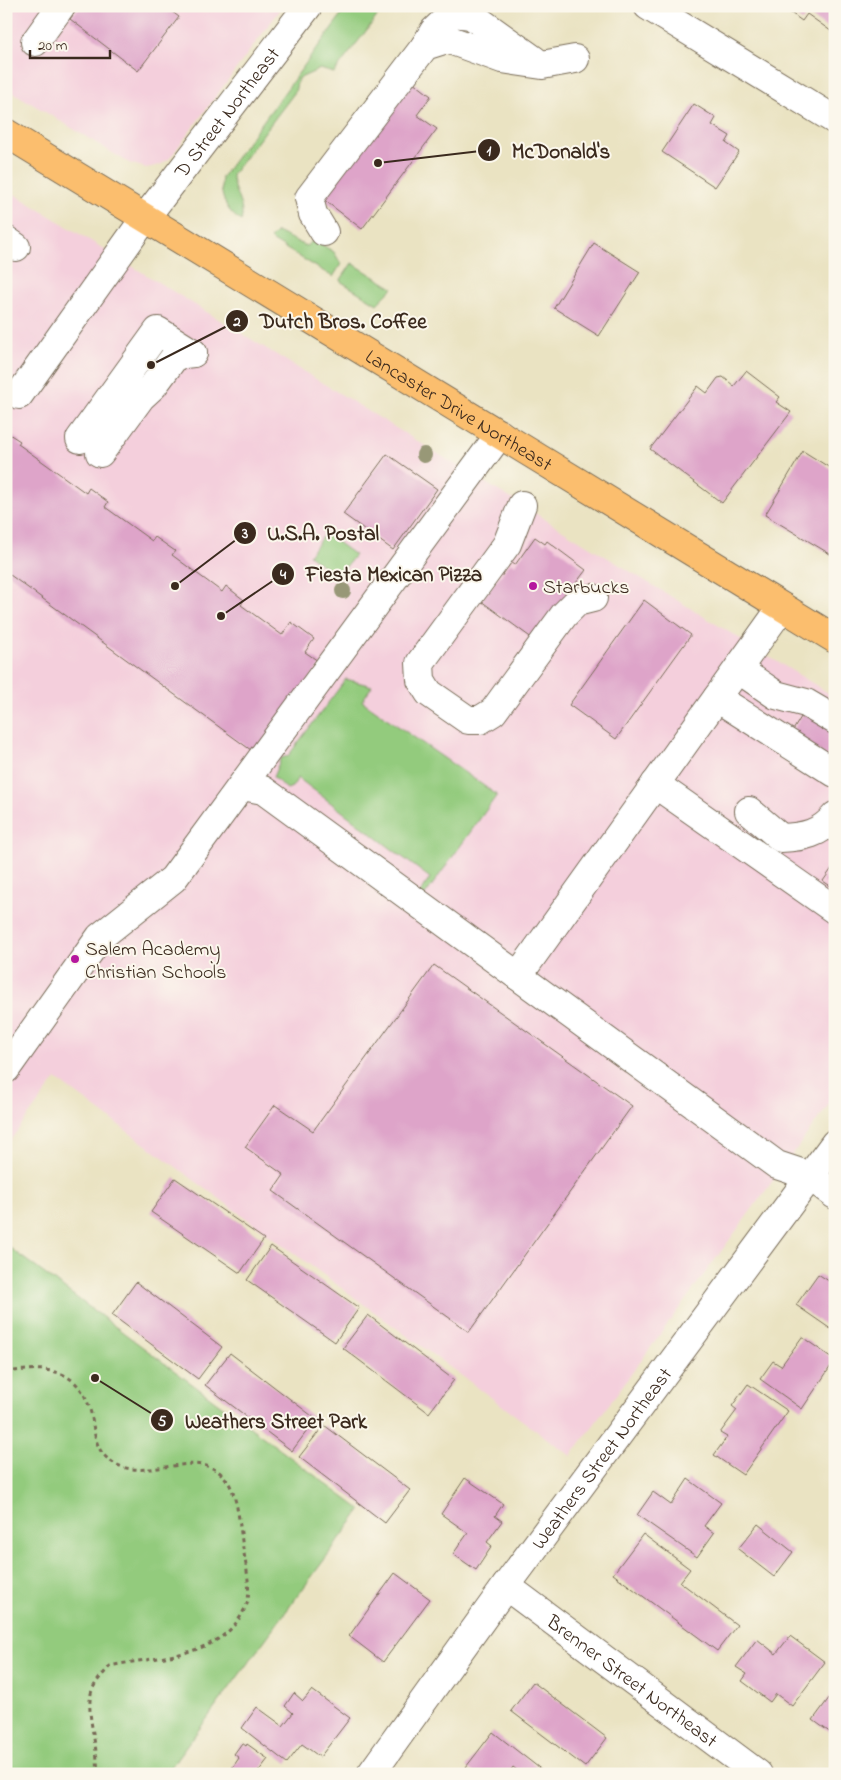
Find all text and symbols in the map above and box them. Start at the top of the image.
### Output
scale bar [30,28,110,60]
text: 20 m [38,35,68,57]
street label: D Street Northeast [168,42,288,186]
callout: McDonald's [476,132,620,168]
text: McDonald's [512,138,610,168]
text: 1 [487,140,492,162]
callout: Dutch Bros. Coffee [224,303,436,339]
text: Dutch Bros. Coffee [258,308,427,338]
text: 2 [232,311,241,333]
street label: Lancaster Drive Northeast [359,343,557,480]
callout: U.S.A. Postal [232,515,390,551]
text: U.S.A. Postal [267,520,380,550]
text: 3 [241,523,248,545]
callout: Fiesta Mexican Pizza [271,556,492,592]
text: Fiesta Mexican Pizza [305,561,482,591]
text: 4 [279,564,287,586]
place label: Starbucks [543,574,629,603]
marker: Starbucks [527,580,539,592]
place label: Salem Academy Christian Schools [85,936,226,988]
marker: Salem Academy Christian Schools [69,953,81,965]
street label: Weathers Street Northeast [526,1362,681,1557]
callout: Weathers Street Park [150,1402,377,1438]
text: Weathers Street Park [185,1408,368,1438]
text: 5 [158,1411,167,1433]
street label: Brenner Street Northeast [539,1608,723,1756]

